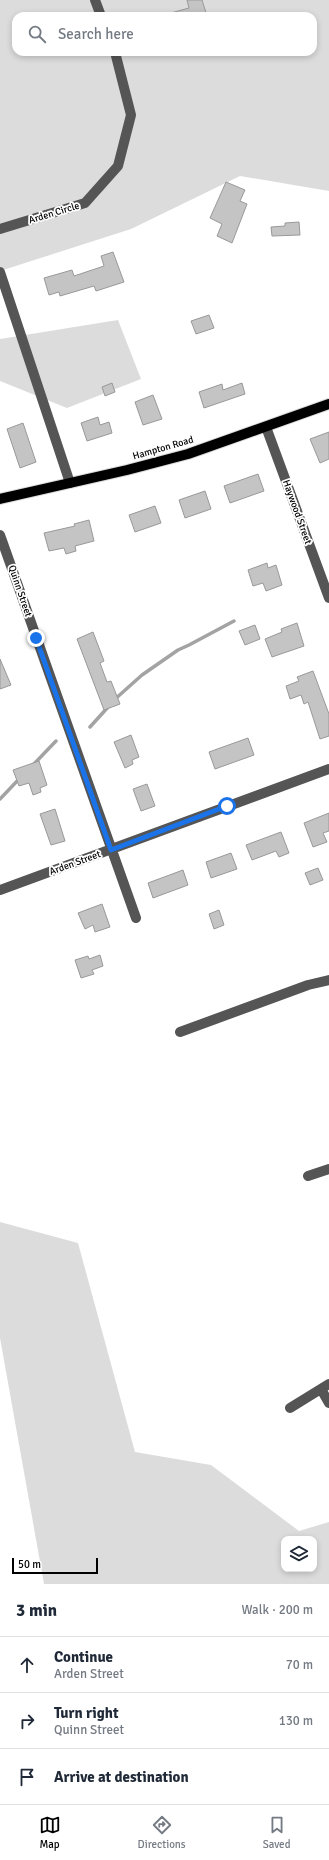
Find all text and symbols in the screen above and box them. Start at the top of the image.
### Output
search box [12,12,317,56]
icon: search [26,23,48,45]
text: Search here [58,25,134,43]
street label: Arden Circle [27,200,81,226]
street label: Hampton Road [131,434,195,462]
street label: Haywood Street [280,478,314,546]
street label: Quinn Street [6,564,35,619]
route end [27,629,45,647]
route start [218,797,236,815]
street label: Arden Street [48,848,103,878]
map controls [281,1536,317,1572]
button: layers [281,1536,317,1572]
scale bar [12,1556,98,1575]
text: 50 m [18,1558,41,1571]
text: 3 min [16,1600,57,1621]
text: Walk · 200 m [242,1602,313,1618]
text: Continue [54,1648,113,1666]
icon: ahead [16,1654,38,1676]
text: 70 m [286,1657,313,1673]
text: Arden Street [54,1666,124,1682]
text: Turn right [54,1704,119,1722]
icon: right [16,1710,38,1732]
text: 130 m [279,1713,313,1729]
text: Quinn Street [54,1722,124,1738]
icon: arrive [16,1766,38,1788]
text: Arrive at destination [54,1768,189,1786]
tab: Map [39,1814,61,1851]
tab: Directions [138,1814,186,1851]
tab: Saved [263,1814,290,1851]

